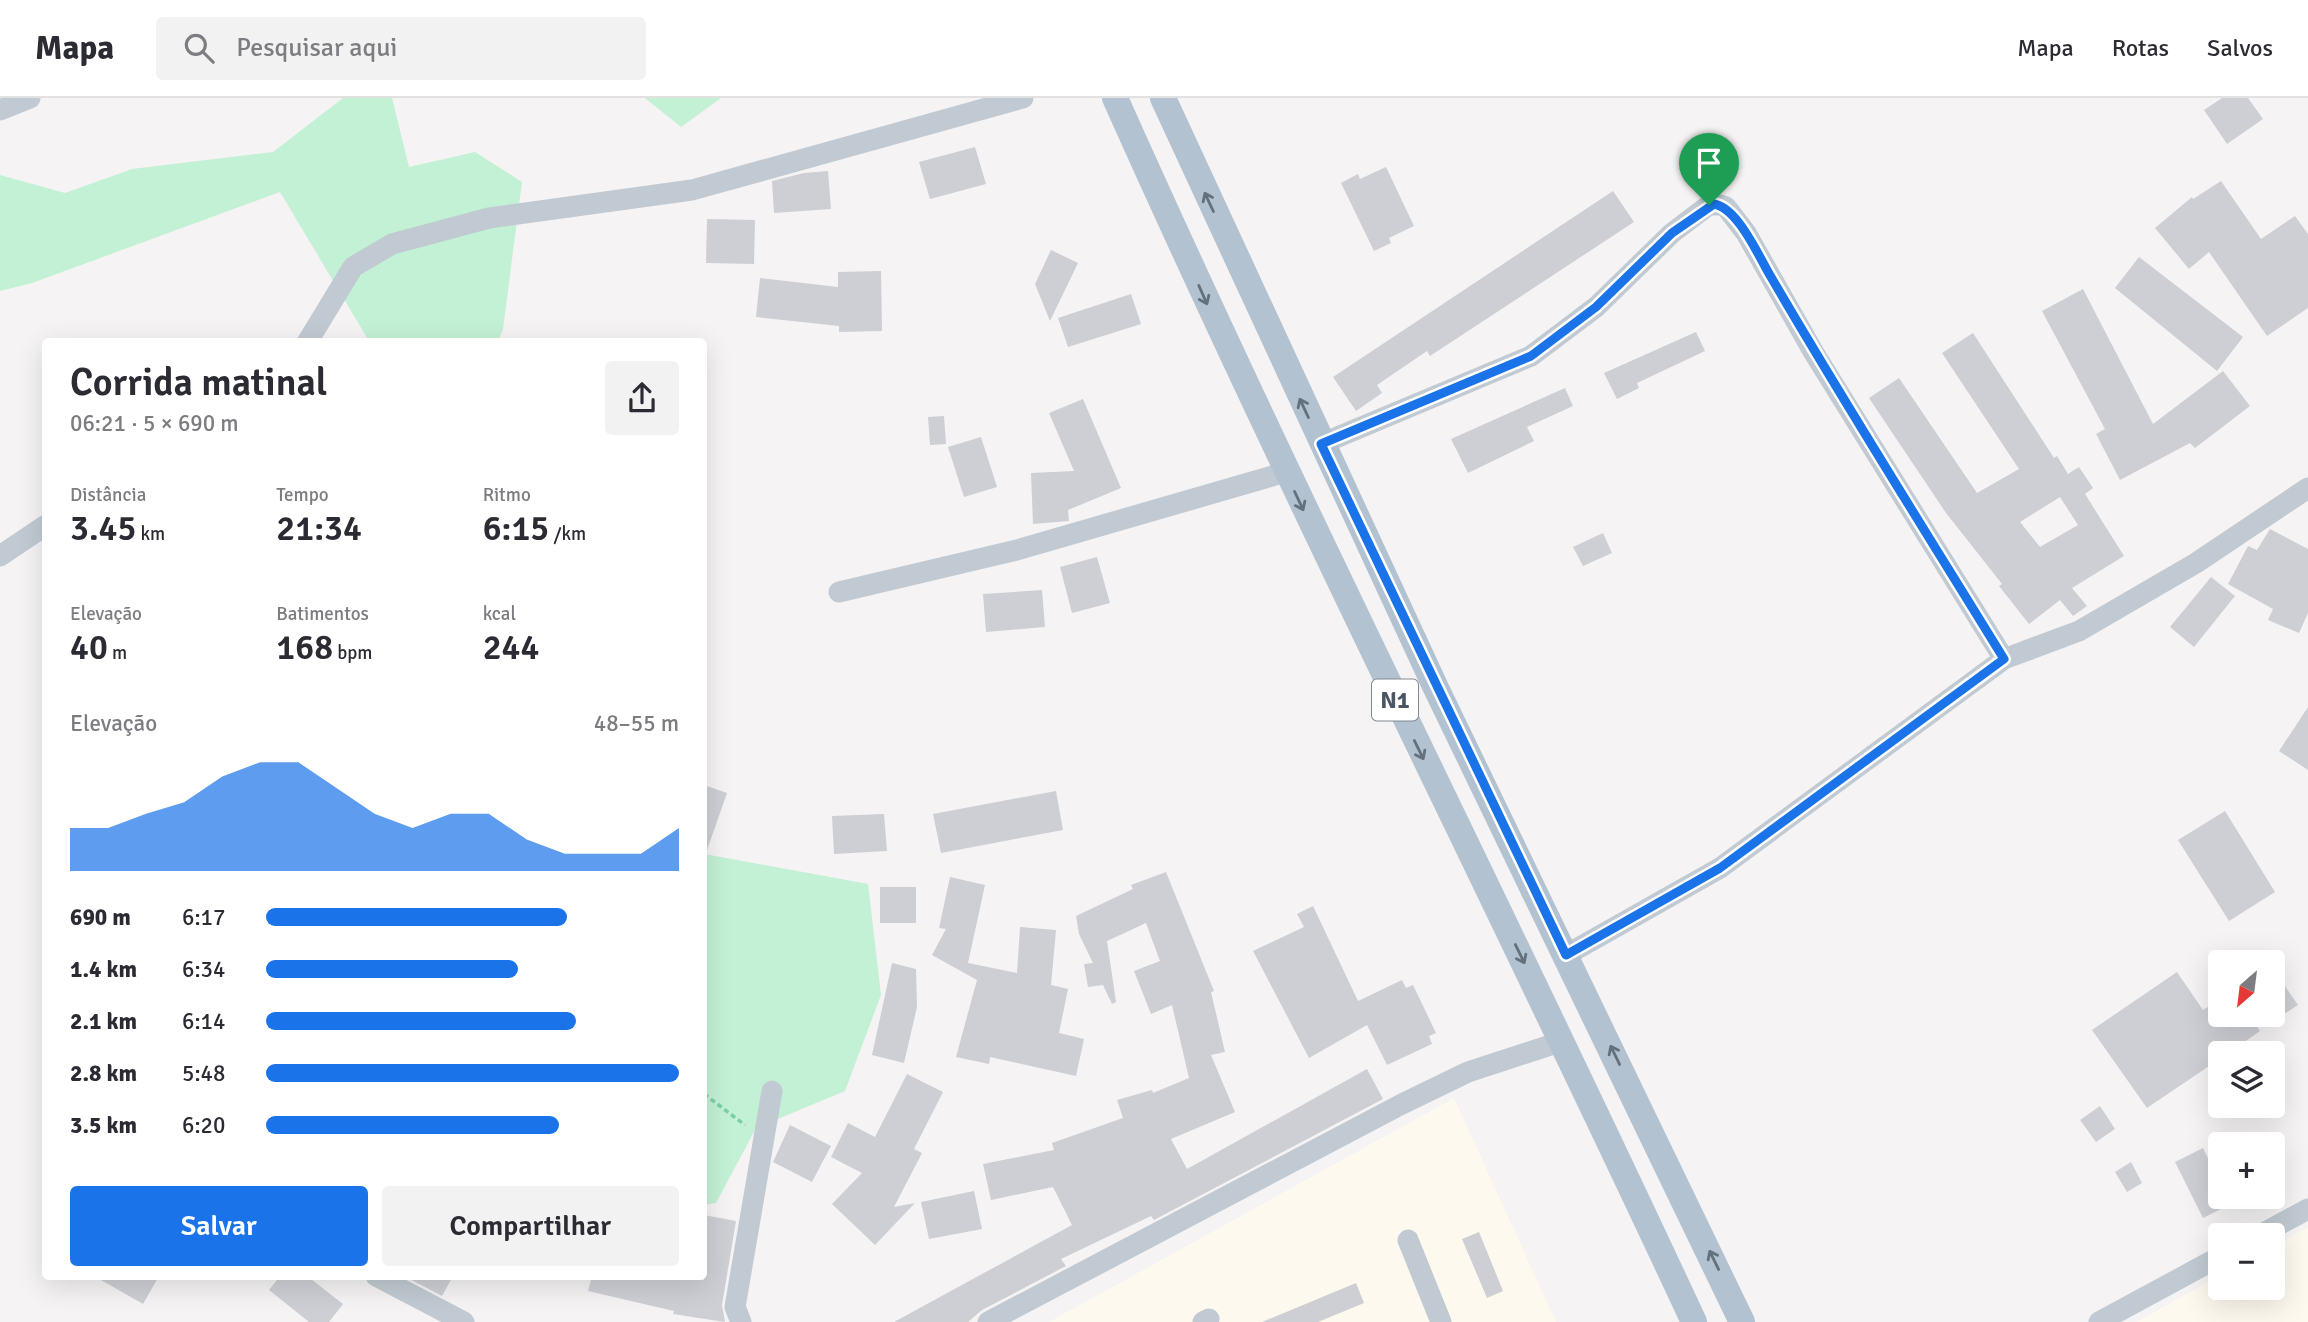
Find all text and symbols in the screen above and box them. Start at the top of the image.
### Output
search box [156,17,646,80]
text: Mapa [35,28,114,69]
icon: search [180,29,218,67]
text: Pesquisar aqui [236,32,397,64]
text: Mapa [2017,33,2074,63]
text: Rotas [2112,33,2169,63]
text: Salvos [2207,33,2273,63]
pin [1679,133,1739,205]
icon: arrive [1690,144,1728,182]
one-way arrow [1202,192,1215,213]
one-way arrow [1197,283,1210,305]
text: Corrida matinal [70,359,327,406]
button: share [605,361,679,435]
one-way arrow [1297,398,1311,419]
text: 06:21 · 5 × 690 m [70,409,239,438]
text: Distância [70,483,146,507]
text: Tempo [276,483,329,507]
text: Ritmo [483,483,531,507]
one-way arrow [1293,490,1307,511]
text: 3.45 [70,507,136,550]
text: 21:34 [276,507,362,550]
text: 6:15 [483,507,549,550]
text: km [136,522,165,546]
text: /km [549,522,586,546]
text: Elevação [70,602,142,626]
text: Batimentos [276,602,369,626]
text: kcal [483,602,516,626]
text: 40 [70,626,108,669]
text: 168 [276,626,333,669]
text: 244 [483,626,539,669]
text: m [108,641,127,665]
text: bpm [333,641,372,665]
road number: N1 [1372,680,1418,720]
text: Elevação [70,709,157,738]
text: 48–55 m [594,709,679,738]
one-way arrow [1413,739,1427,760]
text: 690 m [70,903,131,932]
text: 6:17 [182,903,225,932]
one-way arrow [1514,943,1528,964]
north arrow [2208,950,2286,1027]
map controls [2208,950,2285,1300]
text: 1.4 km [70,955,137,984]
text: 6:34 [182,955,225,984]
text: 2.1 km [70,1007,137,1036]
text: 6:14 [182,1007,225,1036]
button: layers [2208,1041,2285,1118]
one-way arrow [1607,1045,1621,1066]
text: 2.8 km [70,1059,137,1088]
text: 5:48 [182,1059,225,1088]
text: 3.5 km [70,1111,137,1140]
text: 6:20 [182,1111,225,1140]
button: + [2208,1132,2285,1209]
button: Salvar [70,1186,368,1266]
button: Compartilhar [382,1186,679,1266]
button: − [2208,1223,2285,1300]
one-way arrow [1707,1250,1720,1271]

